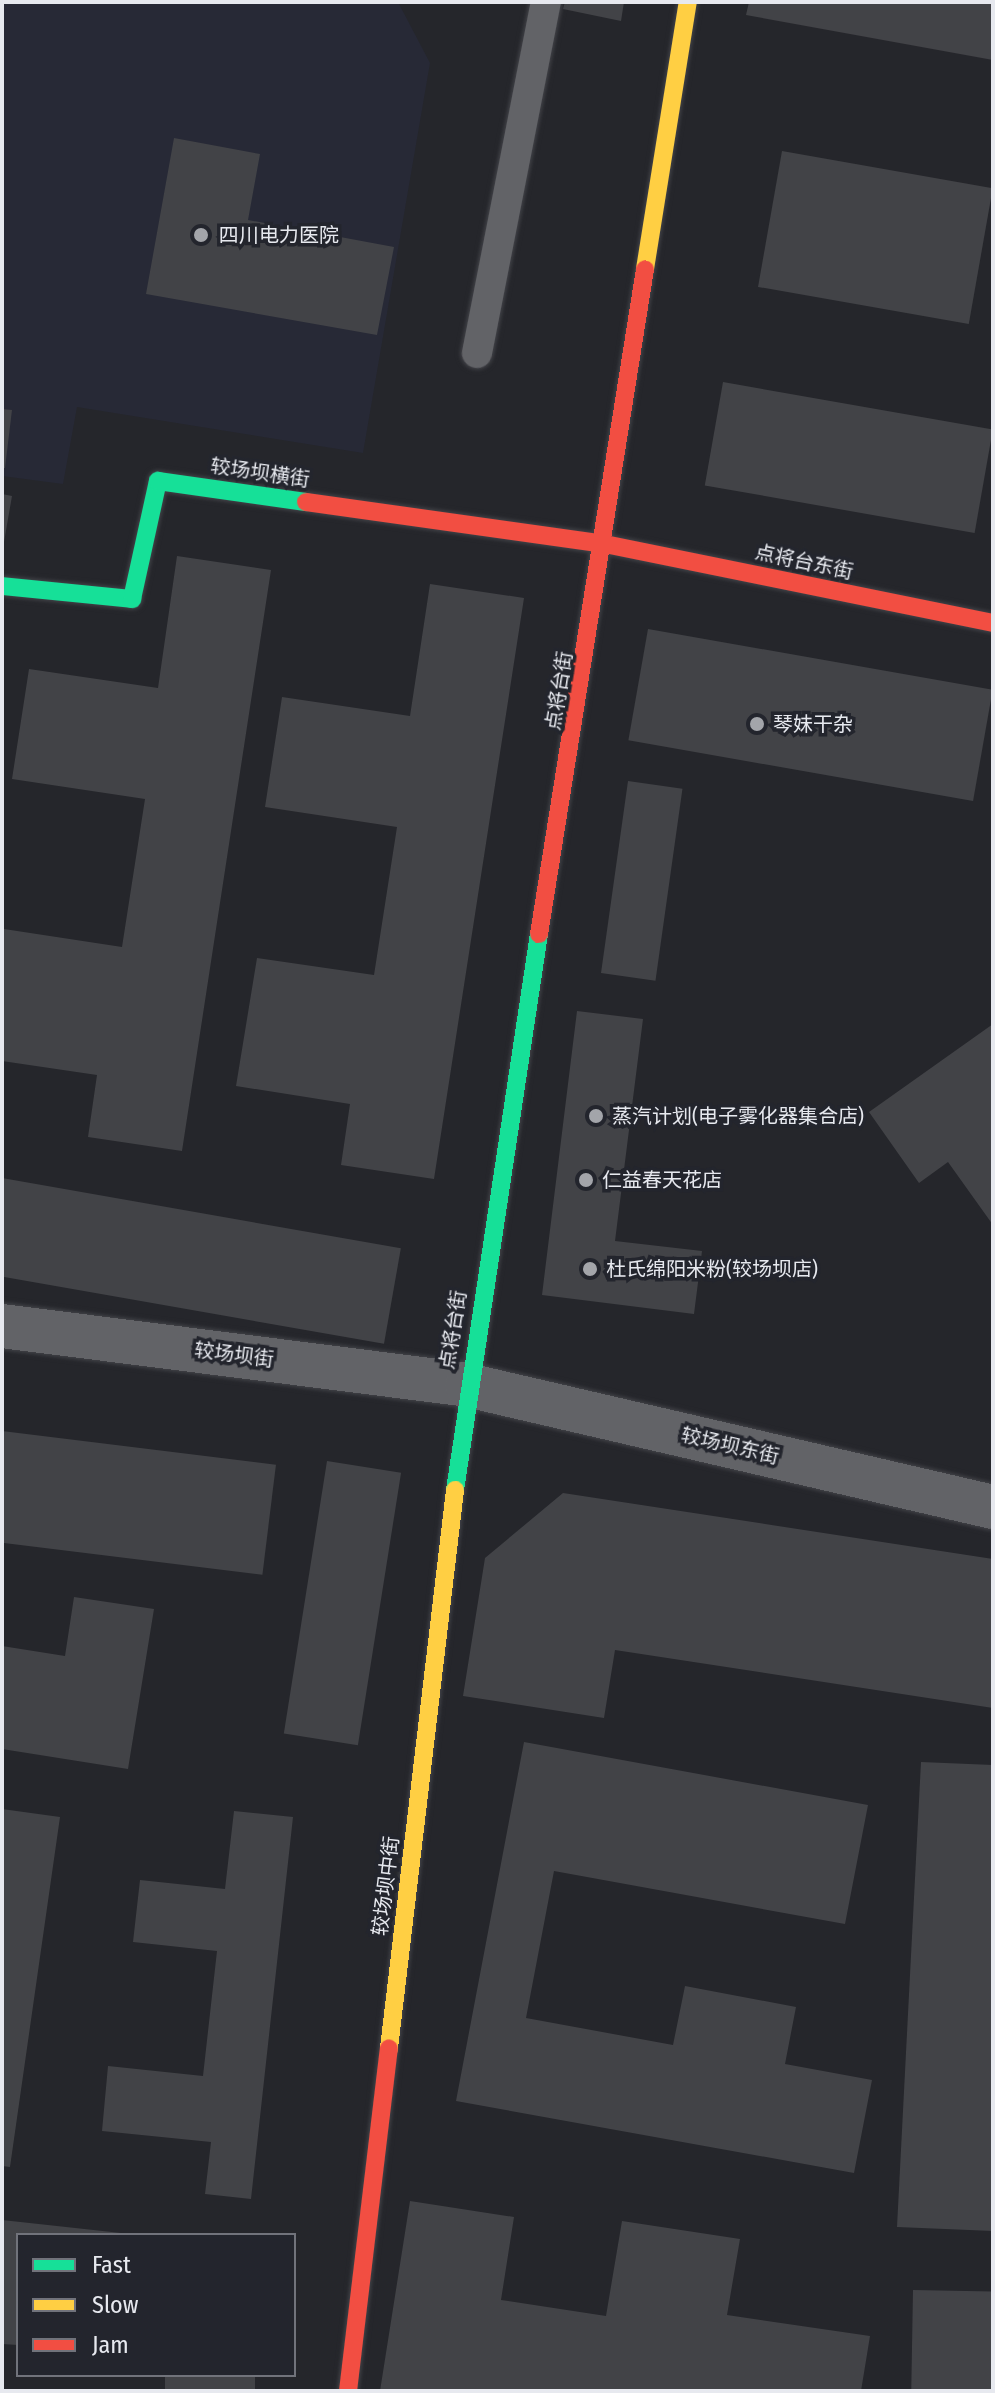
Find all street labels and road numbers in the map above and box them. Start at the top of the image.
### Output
street label: 较场坝横街 [209,454,311,492]
street label: 点将台东街 [753,540,855,584]
street label: 点将台街 [541,650,577,732]
street label: 点将台街 [435,1289,471,1371]
street label: 较场坝街 [193,1338,275,1372]
street label: 较场坝东街 [679,1423,781,1469]
street label: 较场坝中街 [368,1835,404,1937]

